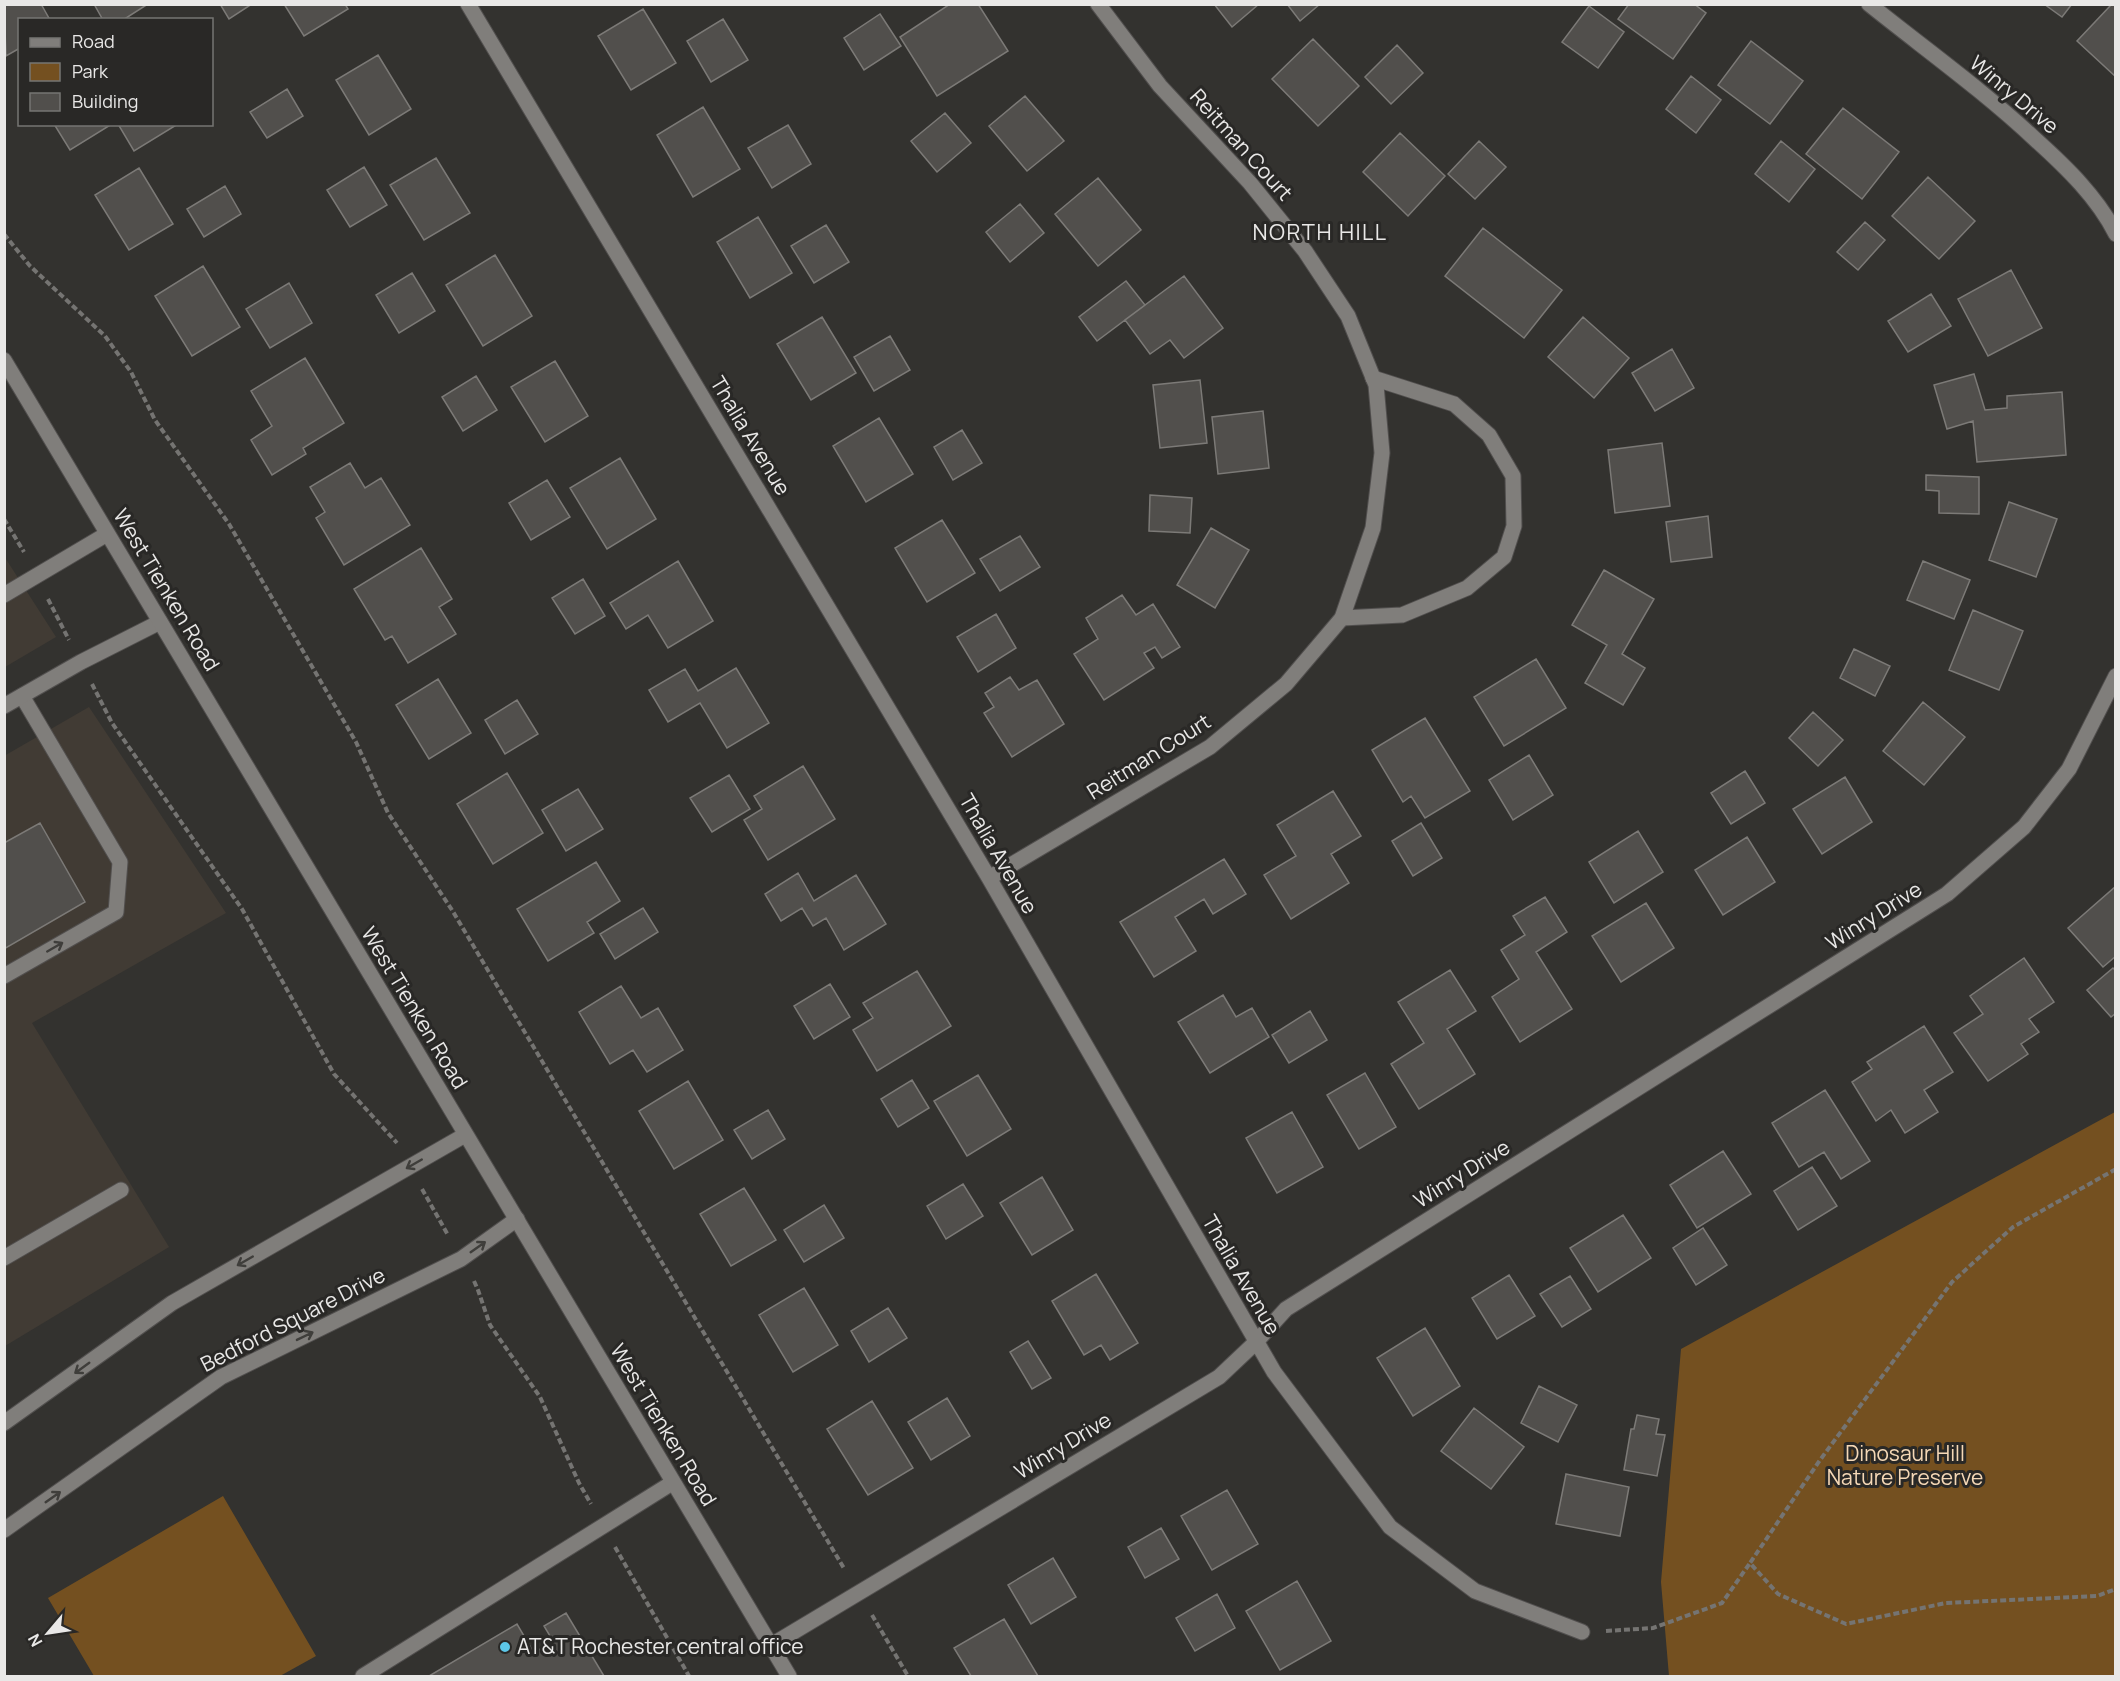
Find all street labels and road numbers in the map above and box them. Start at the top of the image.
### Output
street label: Winry Drive [1964,49,2065,140]
street label: Reitman Court [1184,83,1299,206]
street label: Thalia Avenue [704,371,797,500]
street label: West Tienken Road [107,503,226,676]
street label: Reitman Court [1081,707,1216,805]
street label: Thalia Avenue [953,788,1045,919]
street label: Winry Drive [1820,875,1927,956]
street label: West Tienken Road [355,921,474,1094]
street label: Winry Drive [1408,1133,1515,1214]
street label: Thalia Avenue [1196,1209,1288,1340]
street label: Bedford Square Drive [196,1260,390,1378]
street label: West Tienken Road [604,1338,723,1511]
street label: Winry Drive [1009,1405,1116,1485]

